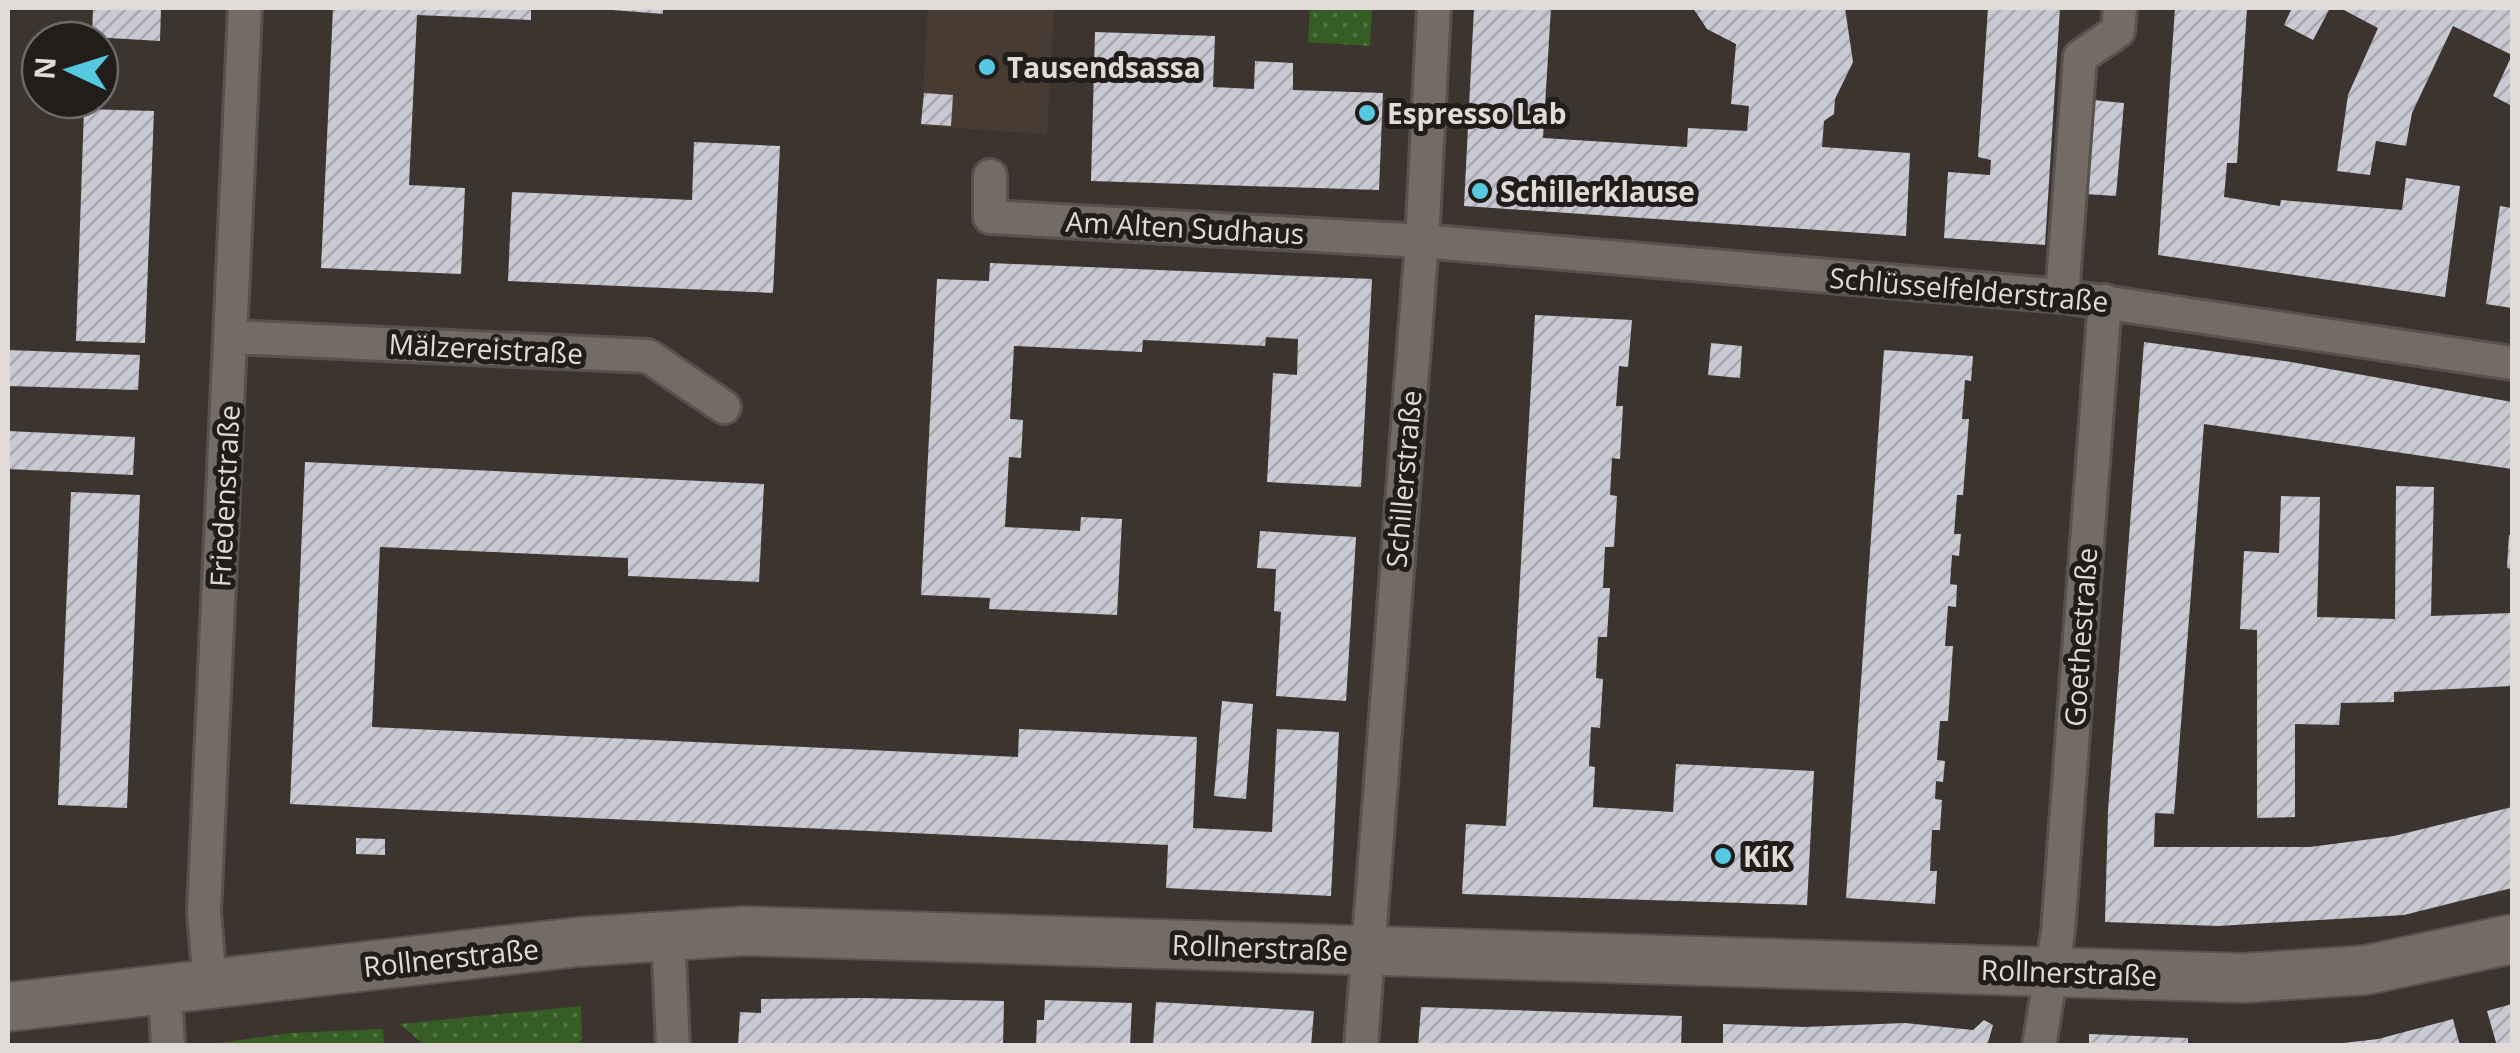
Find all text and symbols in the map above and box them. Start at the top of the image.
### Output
north arrow [20,20,120,120]
place label: Tausendsassa [1007,48,1201,86]
text: N [24,56,64,81]
marker: Tausendsassa [976,56,998,78]
place label: Espresso Lab [1387,94,1566,132]
marker: Espresso Lab [1356,102,1378,124]
place label: Schillerklause [1500,172,1695,210]
marker: Schillerklause [1469,180,1491,202]
street label: Am Alten Sudhaus [1065,202,1305,252]
street label: Schlüsselfelderstraße [1828,258,2110,320]
street label: Mälzereistraße [388,324,584,372]
street label: Schillerstraße [1376,389,1430,569]
street label: Friedenstraße [200,404,248,588]
street label: Goethestraße [2055,546,2105,728]
place label: KiK [1743,837,1789,875]
marker: KiK [1712,845,1734,867]
street label: Rollnerstraße [1171,925,1349,969]
street label: Rollnerstraße [361,929,541,985]
street label: Rollnerstraße [1980,950,2158,994]

